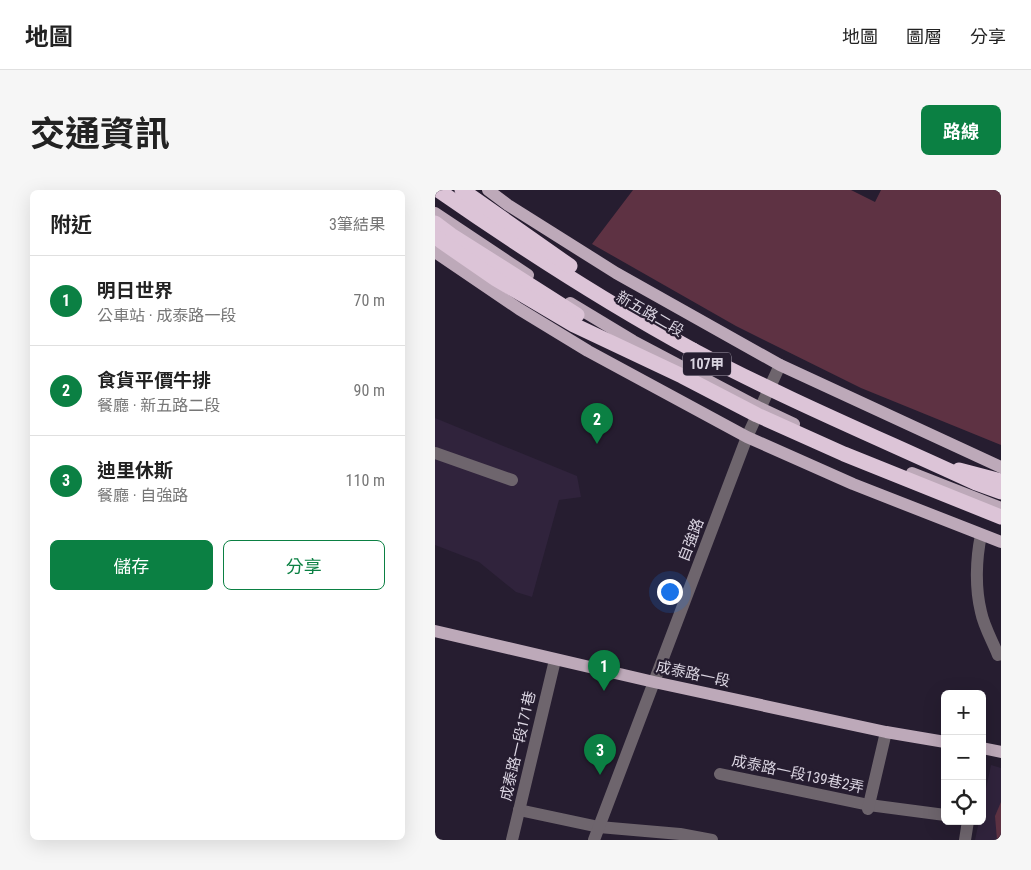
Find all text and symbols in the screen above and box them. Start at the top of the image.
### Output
text: 地圖 [25,23,73,51]
text: 地圖 [842,26,878,47]
text: 圖層 [906,26,942,47]
text: 分享 [970,26,1006,47]
button: 路線 [921,105,1001,155]
text: 交通資訊 [30,114,170,155]
text: 附近 [50,213,92,237]
text: 3筆結果 [329,215,385,234]
text: 明日世界 [97,279,173,302]
street label: 新五路二段 [613,287,687,341]
text: 1 [62,291,70,310]
text: 70 m [353,291,385,310]
text: 公車站 · 成泰路一段 [97,306,236,325]
road number: 107甲 [683,352,731,375]
text: 食貨平價牛排 [97,369,211,392]
text: 2 [62,381,70,400]
text: 90 m [353,381,385,400]
text: 餐廳 · 新五路二段 [97,396,220,415]
pin: 2 [581,403,613,444]
text: 迪里休斯 [97,459,173,482]
text: 3 [62,471,70,490]
text: 110 m [346,471,385,490]
text: 餐廳 · 自強路 [97,486,188,505]
street label: 自強路 [675,516,707,564]
button: 儲存 [50,540,213,590]
button: 分享 [223,540,385,590]
your location [657,579,683,605]
pin: 1 [588,650,620,691]
street label: 成泰路一段 [654,657,732,691]
street label: 成泰路一段171巷 [497,689,539,803]
map controls [941,690,986,825]
button: + [941,690,986,735]
pin: 3 [584,734,616,775]
button: − [941,735,986,780]
street label: 成泰路一段139巷2弄 [730,751,866,797]
button: locate [941,780,986,825]

